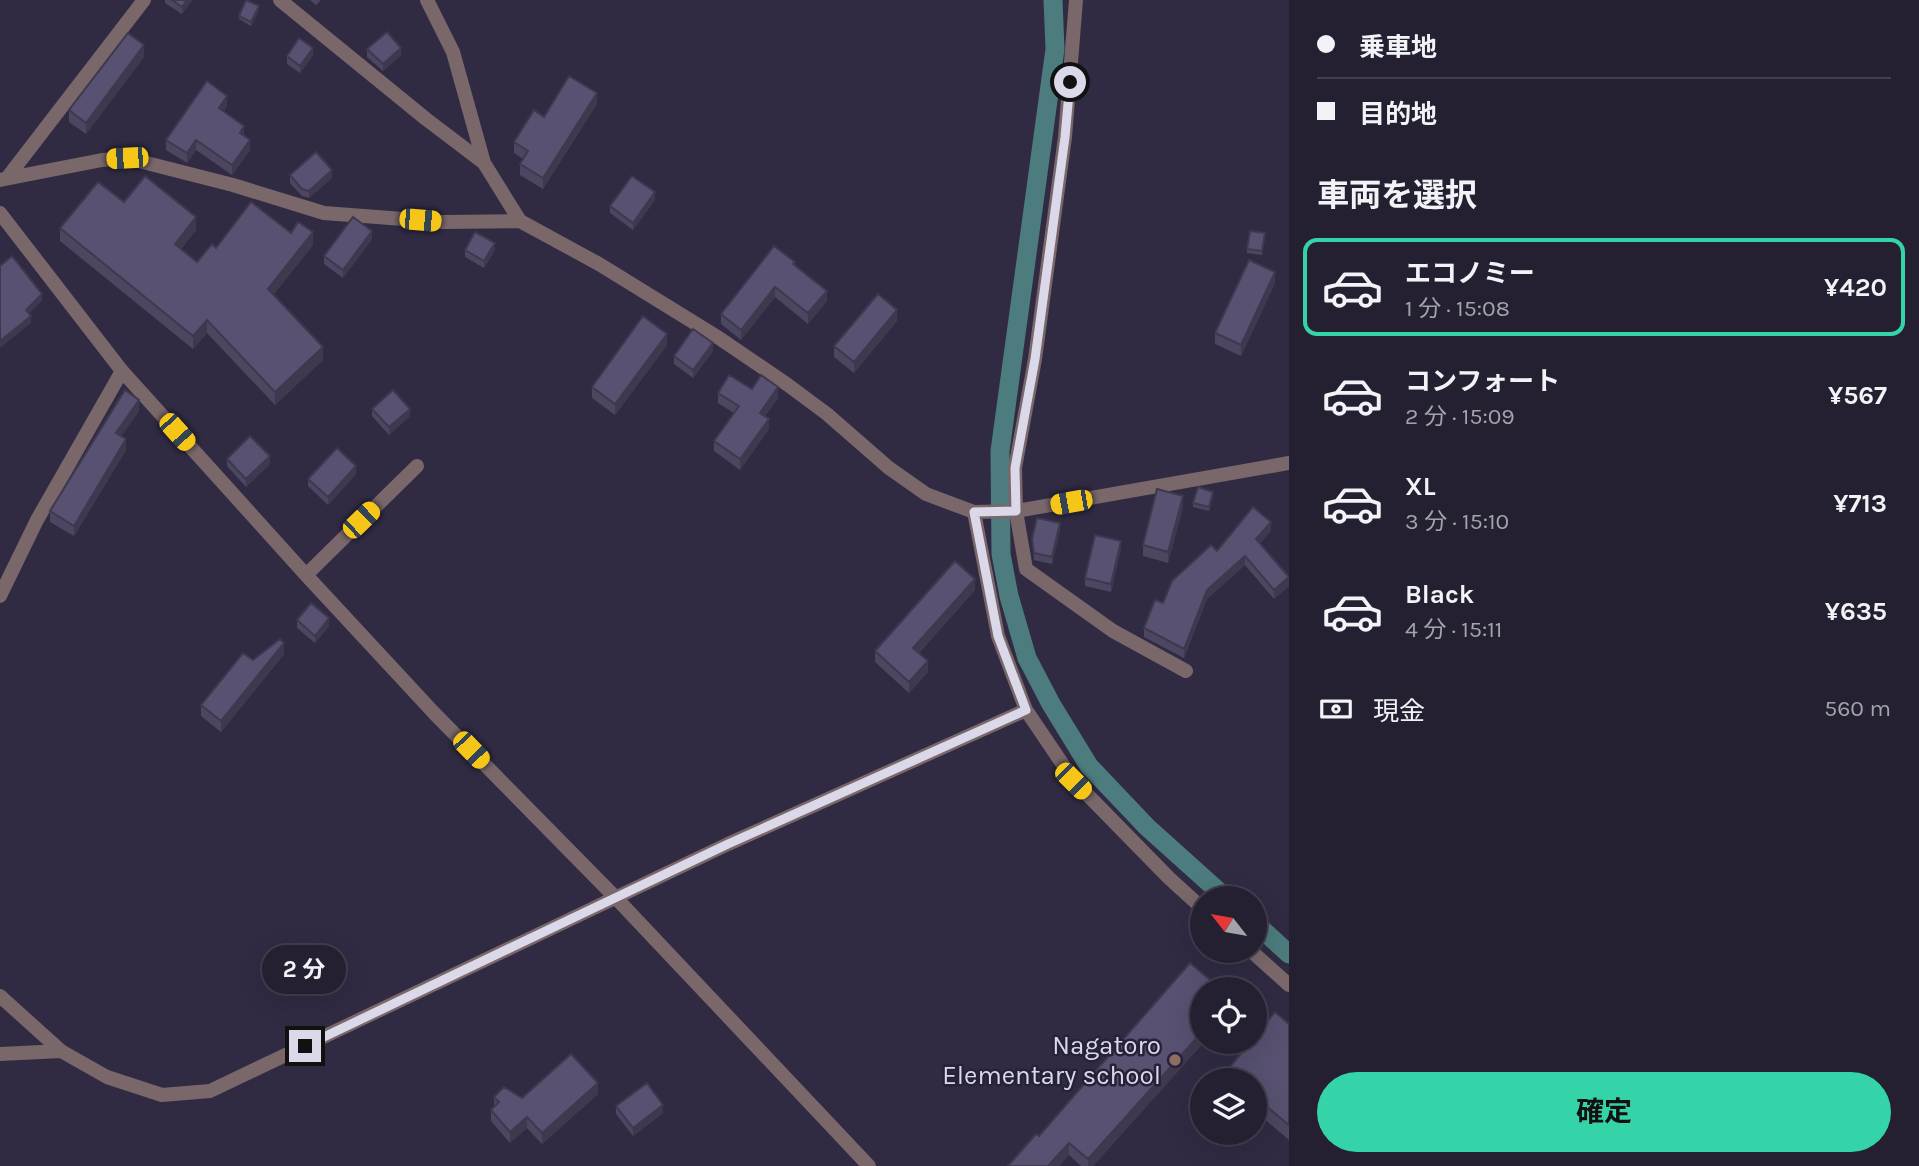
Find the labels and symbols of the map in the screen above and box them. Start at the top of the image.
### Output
route start [1054,66,1086,98]
car [106,146,149,170]
car [399,208,442,232]
car [156,409,199,455]
car [1049,488,1094,516]
car [339,498,384,542]
car [449,728,494,772]
car [1051,759,1096,803]
north arrow [1190,886,1267,962]
callout: 2 分 [263,944,347,993]
route end [289,1030,321,1062]
place label: Nagatoro Elementary school [942,1030,1161,1091]
marker: Nagatoro Elementary school [1167,1052,1183,1068]

